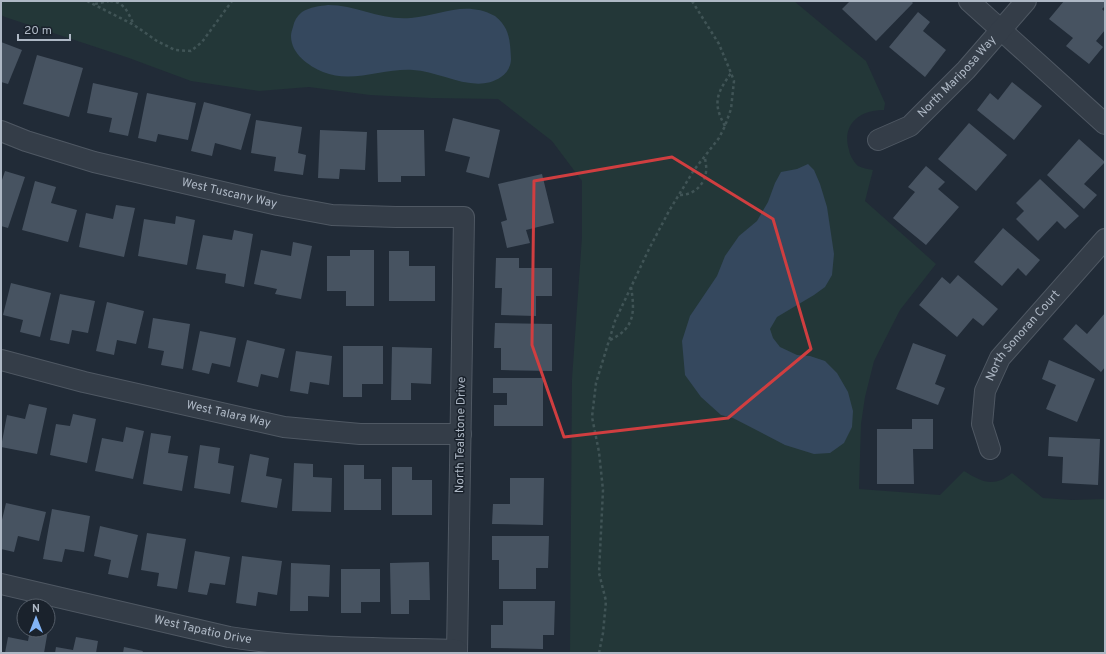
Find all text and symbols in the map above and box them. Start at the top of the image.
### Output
scale bar [18,16,70,42]
text: 20 m [24,23,52,39]
street label: North Mariposa Way [914,32,1000,122]
street label: West Tuscany Way [180,175,279,213]
street label: North Sonoran Court [982,287,1064,384]
street label: North Tealstone Drive [452,377,470,493]
street label: West Talara Way [185,397,272,432]
north arrow [16,598,56,638]
text: N [32,602,40,616]
street label: West Tapatio Drive [152,612,253,648]

